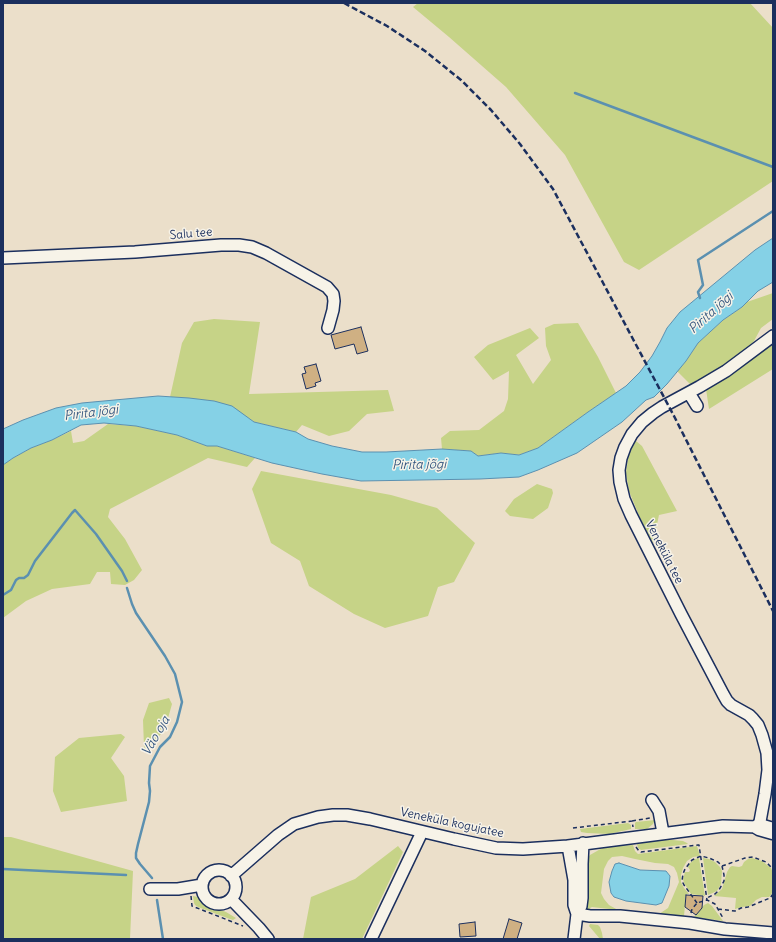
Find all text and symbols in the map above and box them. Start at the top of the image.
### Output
street label: Salu tee [169,225,213,243]
water label: Pirita jõgi [686,289,736,337]
water label: Pirita jõgi [63,402,119,424]
water label: Pirita jõgi [392,457,446,473]
street label: Veneküla tee [642,518,686,586]
water label: Väo oja [139,713,173,759]
street label: Veneküla kogujatee [399,805,505,841]

